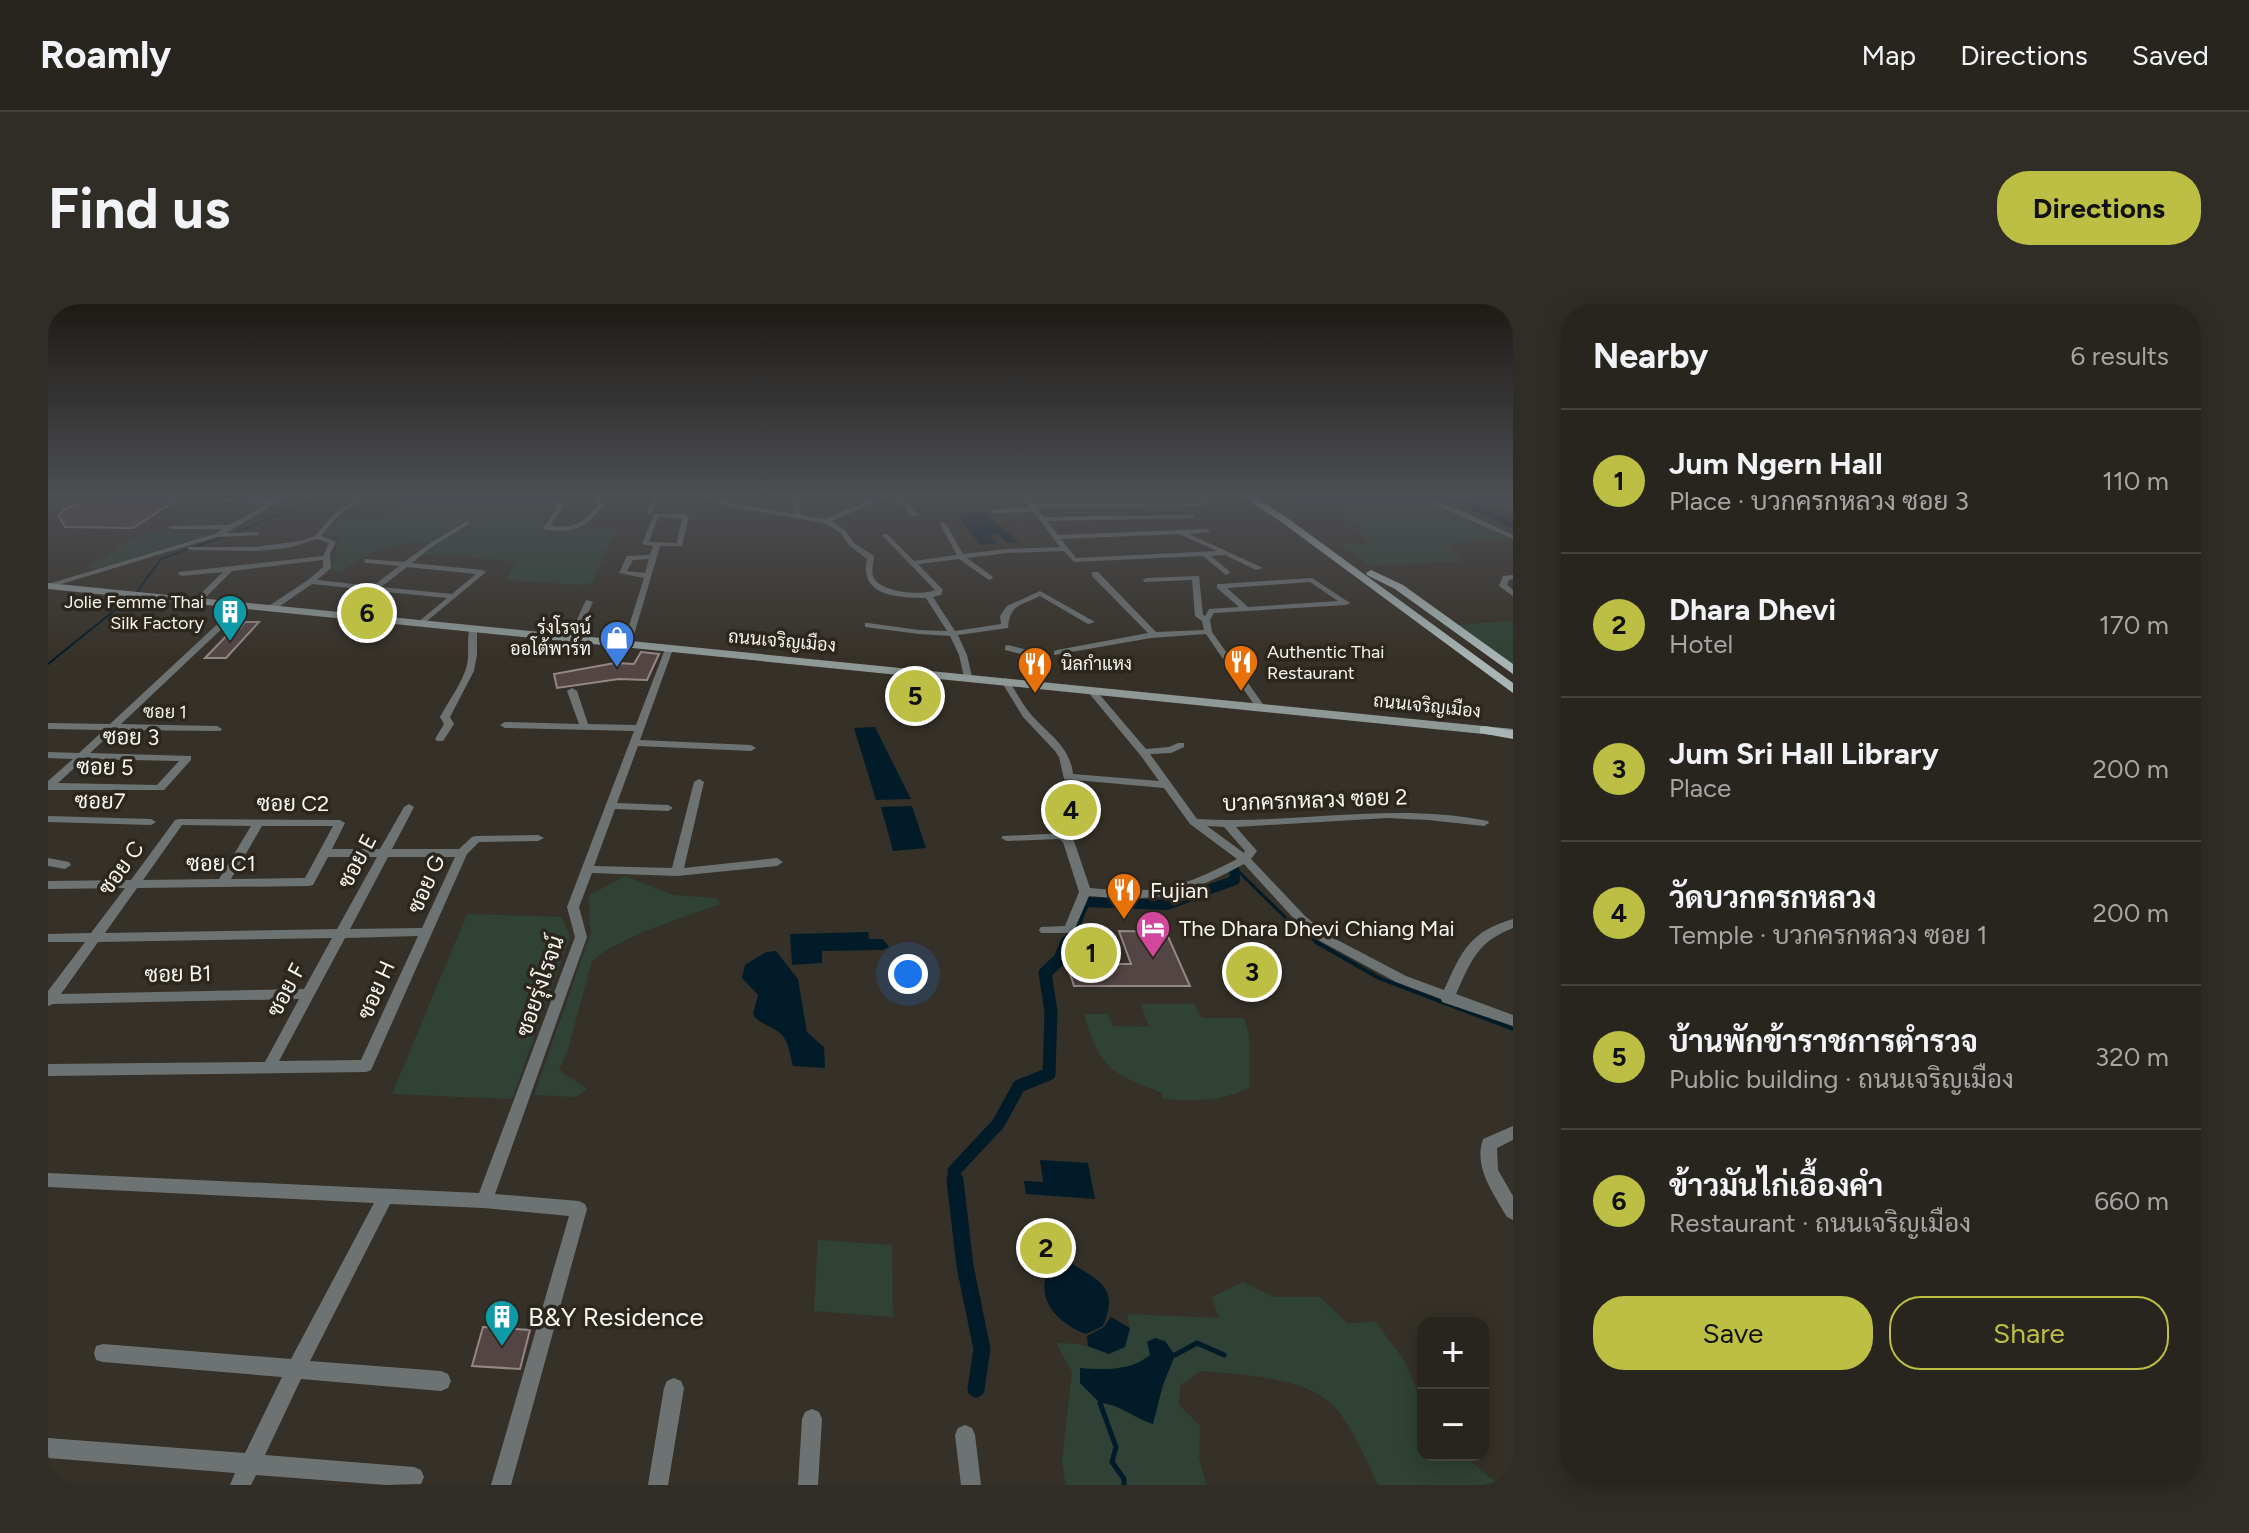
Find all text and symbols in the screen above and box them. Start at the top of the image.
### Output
text: Roamly [40,32,171,78]
text: Map [1862,38,1916,72]
text: Directions [1960,38,2088,72]
text: Saved [2132,38,2209,72]
button: Directions [1997,171,2201,245]
text: Find us [48,175,230,242]
text: Nearby [1593,336,1708,377]
text: 6 results [2071,340,2169,372]
text: Jum Ngern Hall [1669,445,1883,482]
text: 1 [1614,465,1624,497]
text: 110 m [2102,465,2169,497]
text: Place · บวกครกหลวง ซอย 3 [1669,485,1969,517]
pin: 6 [341,583,393,643]
place label: Jolie Femme Thai Silk Factory [64,591,205,634]
text: Dhara Dhevi [1669,591,1836,628]
building icon: Jolie Femme Thai Silk Factory [211,593,249,643]
text: 2 [1611,609,1627,641]
text: 170 m [2099,609,2169,641]
place label: รุ่งโรจน์ ออโต้พาร์ท [510,615,591,660]
shop icon: รุ่งโรจน์ ออโต้พาร์ท [598,619,636,669]
street label: ถนนเจริญเมือง [727,624,837,657]
text: Hotel [1669,628,1733,660]
place label: Authentic Thai Restaurant [1267,641,1384,684]
restaurant icon: Authentic Thai Restaurant [1222,643,1260,693]
restaurant icon: นิลกําแหง [1016,645,1054,695]
place label: นิลกําแหง [1061,653,1132,675]
pin: 5 [889,666,941,726]
street label: ถนนเจริญเมือง [1372,688,1482,723]
street label: ซอย 1 [143,701,187,723]
street label: ซอย 3 [103,723,159,751]
text: Jum Sri Hall Library [1669,735,1939,772]
street label: ซอย 5 [76,753,134,781]
text: 3 [1612,753,1626,785]
text: 200 m [2093,753,2169,785]
text: Place [1669,772,1731,804]
pin: 4 [1045,780,1097,840]
street label: บวกครกหลวง ซอย 2 [1222,783,1408,817]
street label: ซอย7 [74,787,126,815]
street label: ซอย C2 [257,790,329,817]
street label: ซอย E [332,829,382,893]
street label: ซอย C [92,836,150,900]
street label: ซอย C1 [186,850,256,877]
street label: ซอย G [401,851,451,917]
restaurant icon: Fujian [1105,871,1143,921]
place label: Fujian [1150,877,1209,904]
text: วัดบวกครกหลวง [1669,879,1876,916]
text: 4 [1611,897,1627,929]
text: 200 m [2093,897,2169,929]
hotel icon: The Dhara Dhevi Chiang Mai [1134,909,1172,959]
place label: The Dhara Dhevi Chiang Mai [1179,915,1455,942]
text: Temple · บวกครกหลวง ซอย 1 [1669,919,1988,951]
pin: 1 [1065,923,1117,983]
street label: ซอยรุ่งโรจน์ [509,932,572,1041]
pin: 3 [1226,942,1278,1002]
your location [888,954,928,994]
street label: ซอย H [351,957,401,1023]
street label: ซอย F [261,959,311,1021]
street label: ซอย B1 [144,960,212,988]
text: บ้านพักข้าราชการตำรวจ [1669,1023,1978,1060]
text: 5 [1611,1041,1627,1073]
text: 320 m [2095,1041,2169,1073]
text: Public building · ถนนเจริญเมือง [1669,1063,2014,1095]
text: ข้าวมันไก่เอื้องคํา [1669,1167,1883,1204]
text: 6 [1611,1185,1627,1217]
text: 660 m [2094,1185,2169,1217]
text: Restaurant · ถนนเจริญเมือง [1669,1207,1971,1239]
pin: 2 [1020,1218,1072,1278]
button: Save [1593,1296,1873,1370]
button: Share [1889,1296,2169,1370]
building icon: B&Y Residence [483,1298,521,1348]
place label: B&Y Residence [528,1301,704,1333]
map controls [1417,1317,1489,1461]
button: + [1417,1317,1489,1389]
button: − [1417,1389,1489,1461]

